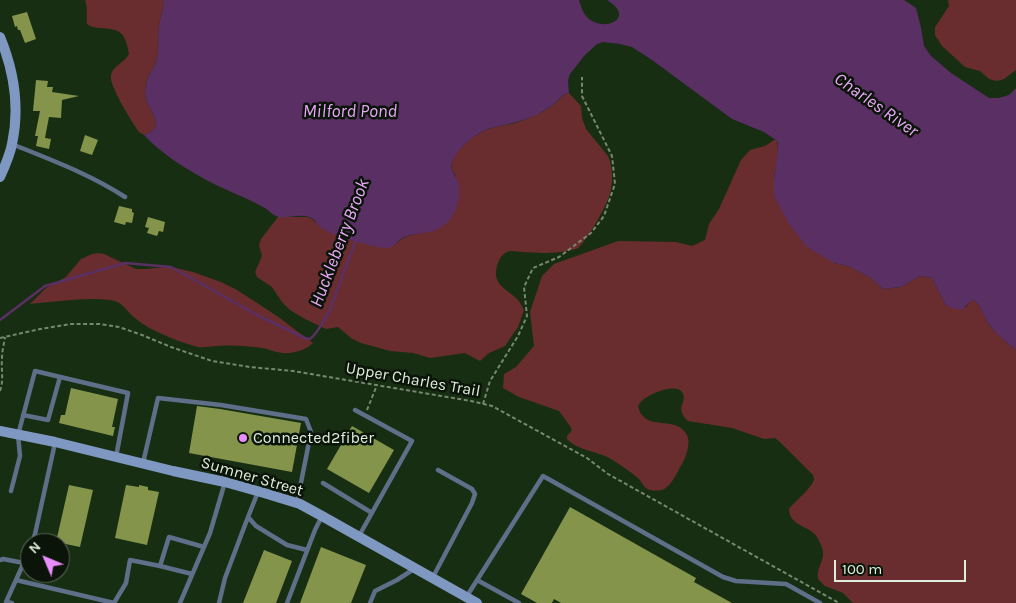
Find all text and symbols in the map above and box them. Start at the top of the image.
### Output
water label: Charles River [830,68,922,142]
water label: Milford Pond [303,101,397,123]
water label: Huckleberry Brook [306,176,374,310]
street label: Upper Charles Trail [344,359,482,401]
place label: Connected2fiber [253,428,374,448]
marker: Connected2fiber [237,432,249,444]
street label: Sumner Street [199,453,305,501]
north arrow [20,533,70,583]
text: N [25,538,44,557]
scale bar [836,550,968,582]
text: 100 m [842,560,882,578]

